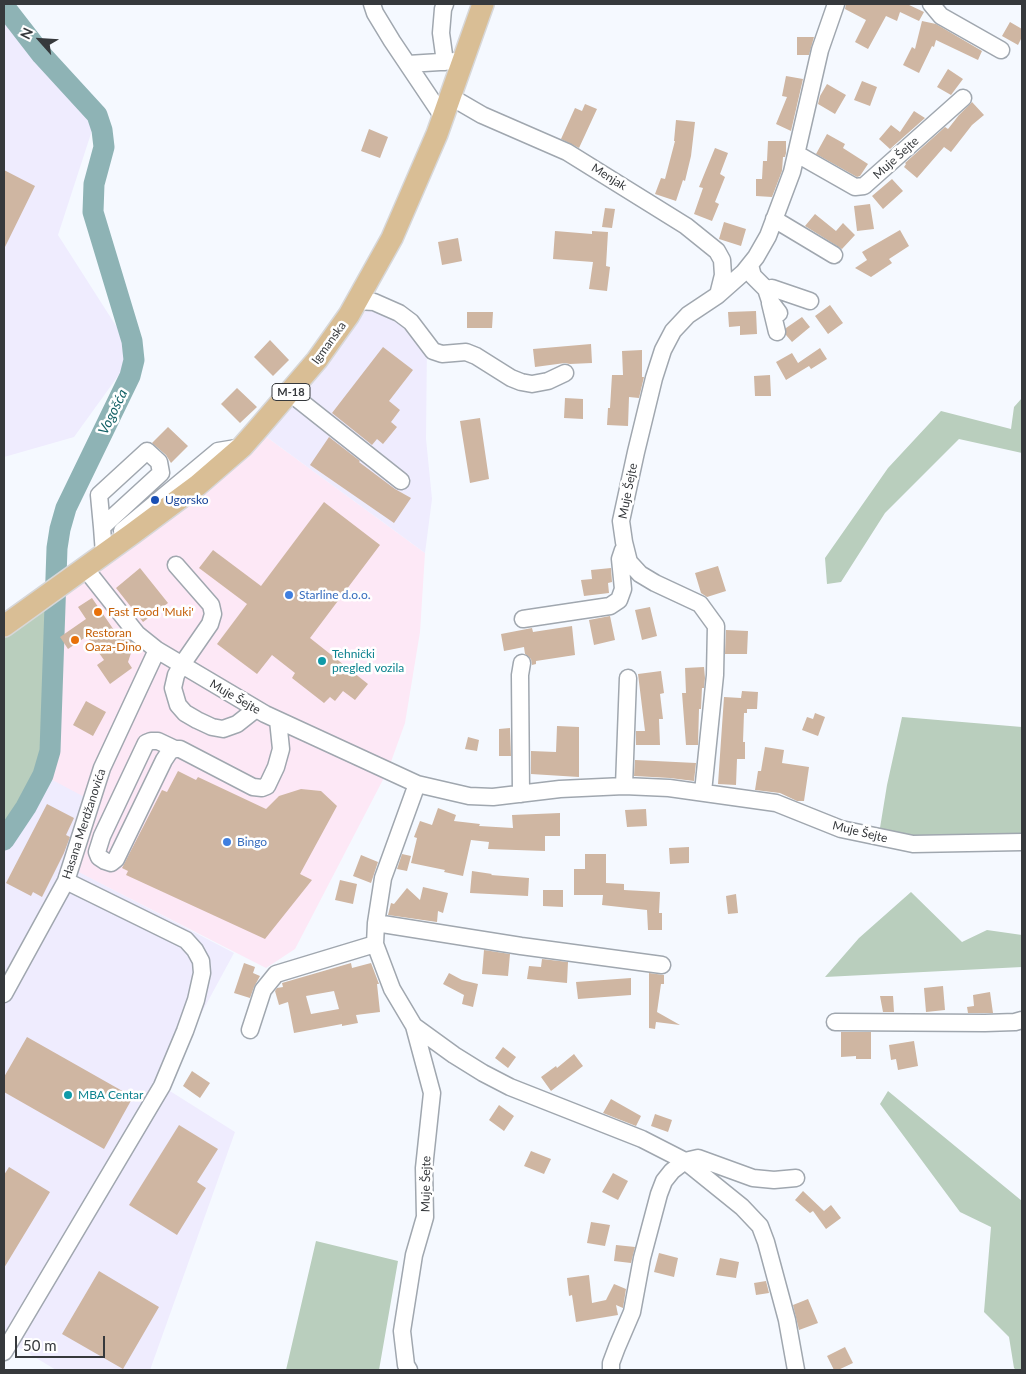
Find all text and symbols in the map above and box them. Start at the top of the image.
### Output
north arrow [15,15,65,65]
text: N [16,25,36,42]
street label: Muje Šejte [870,134,922,182]
street label: Menjak [589,161,629,193]
street label: Igmanska [309,319,349,367]
road number: M-18 [272,384,310,401]
water label: Vogošća [95,387,131,437]
street label: Muje Šejte [616,462,640,520]
place label: Ugorsko [165,493,209,507]
marker: Ugorsko [149,494,161,506]
place label: Starline d.o.o. [299,588,371,602]
marker: Starline d.o.o. [283,589,295,601]
place label: Fast Food 'Muki' [108,605,194,619]
marker: Fast Food 'Muki' [92,606,104,618]
place label: Restoran Oaza-Dino [85,626,142,654]
marker: Restoran Oaza-Dino [69,634,81,646]
place label: Tehnički pregled vozila [332,647,404,675]
marker: Tehnički pregled vozila [316,655,328,667]
street label: Muje Šejte [207,677,263,717]
street label: Hasana Merdžanovića [59,767,109,881]
street label: Muje Šejte [831,818,889,846]
place label: Bingo [237,835,267,849]
marker: Bingo [221,836,233,848]
place label: MBA Centar [78,1088,143,1102]
marker: MBA Centar [62,1089,74,1101]
street label: Muje Šejte [418,1156,434,1212]
scale bar [18,1326,108,1358]
text: 50 m [23,1336,57,1354]

